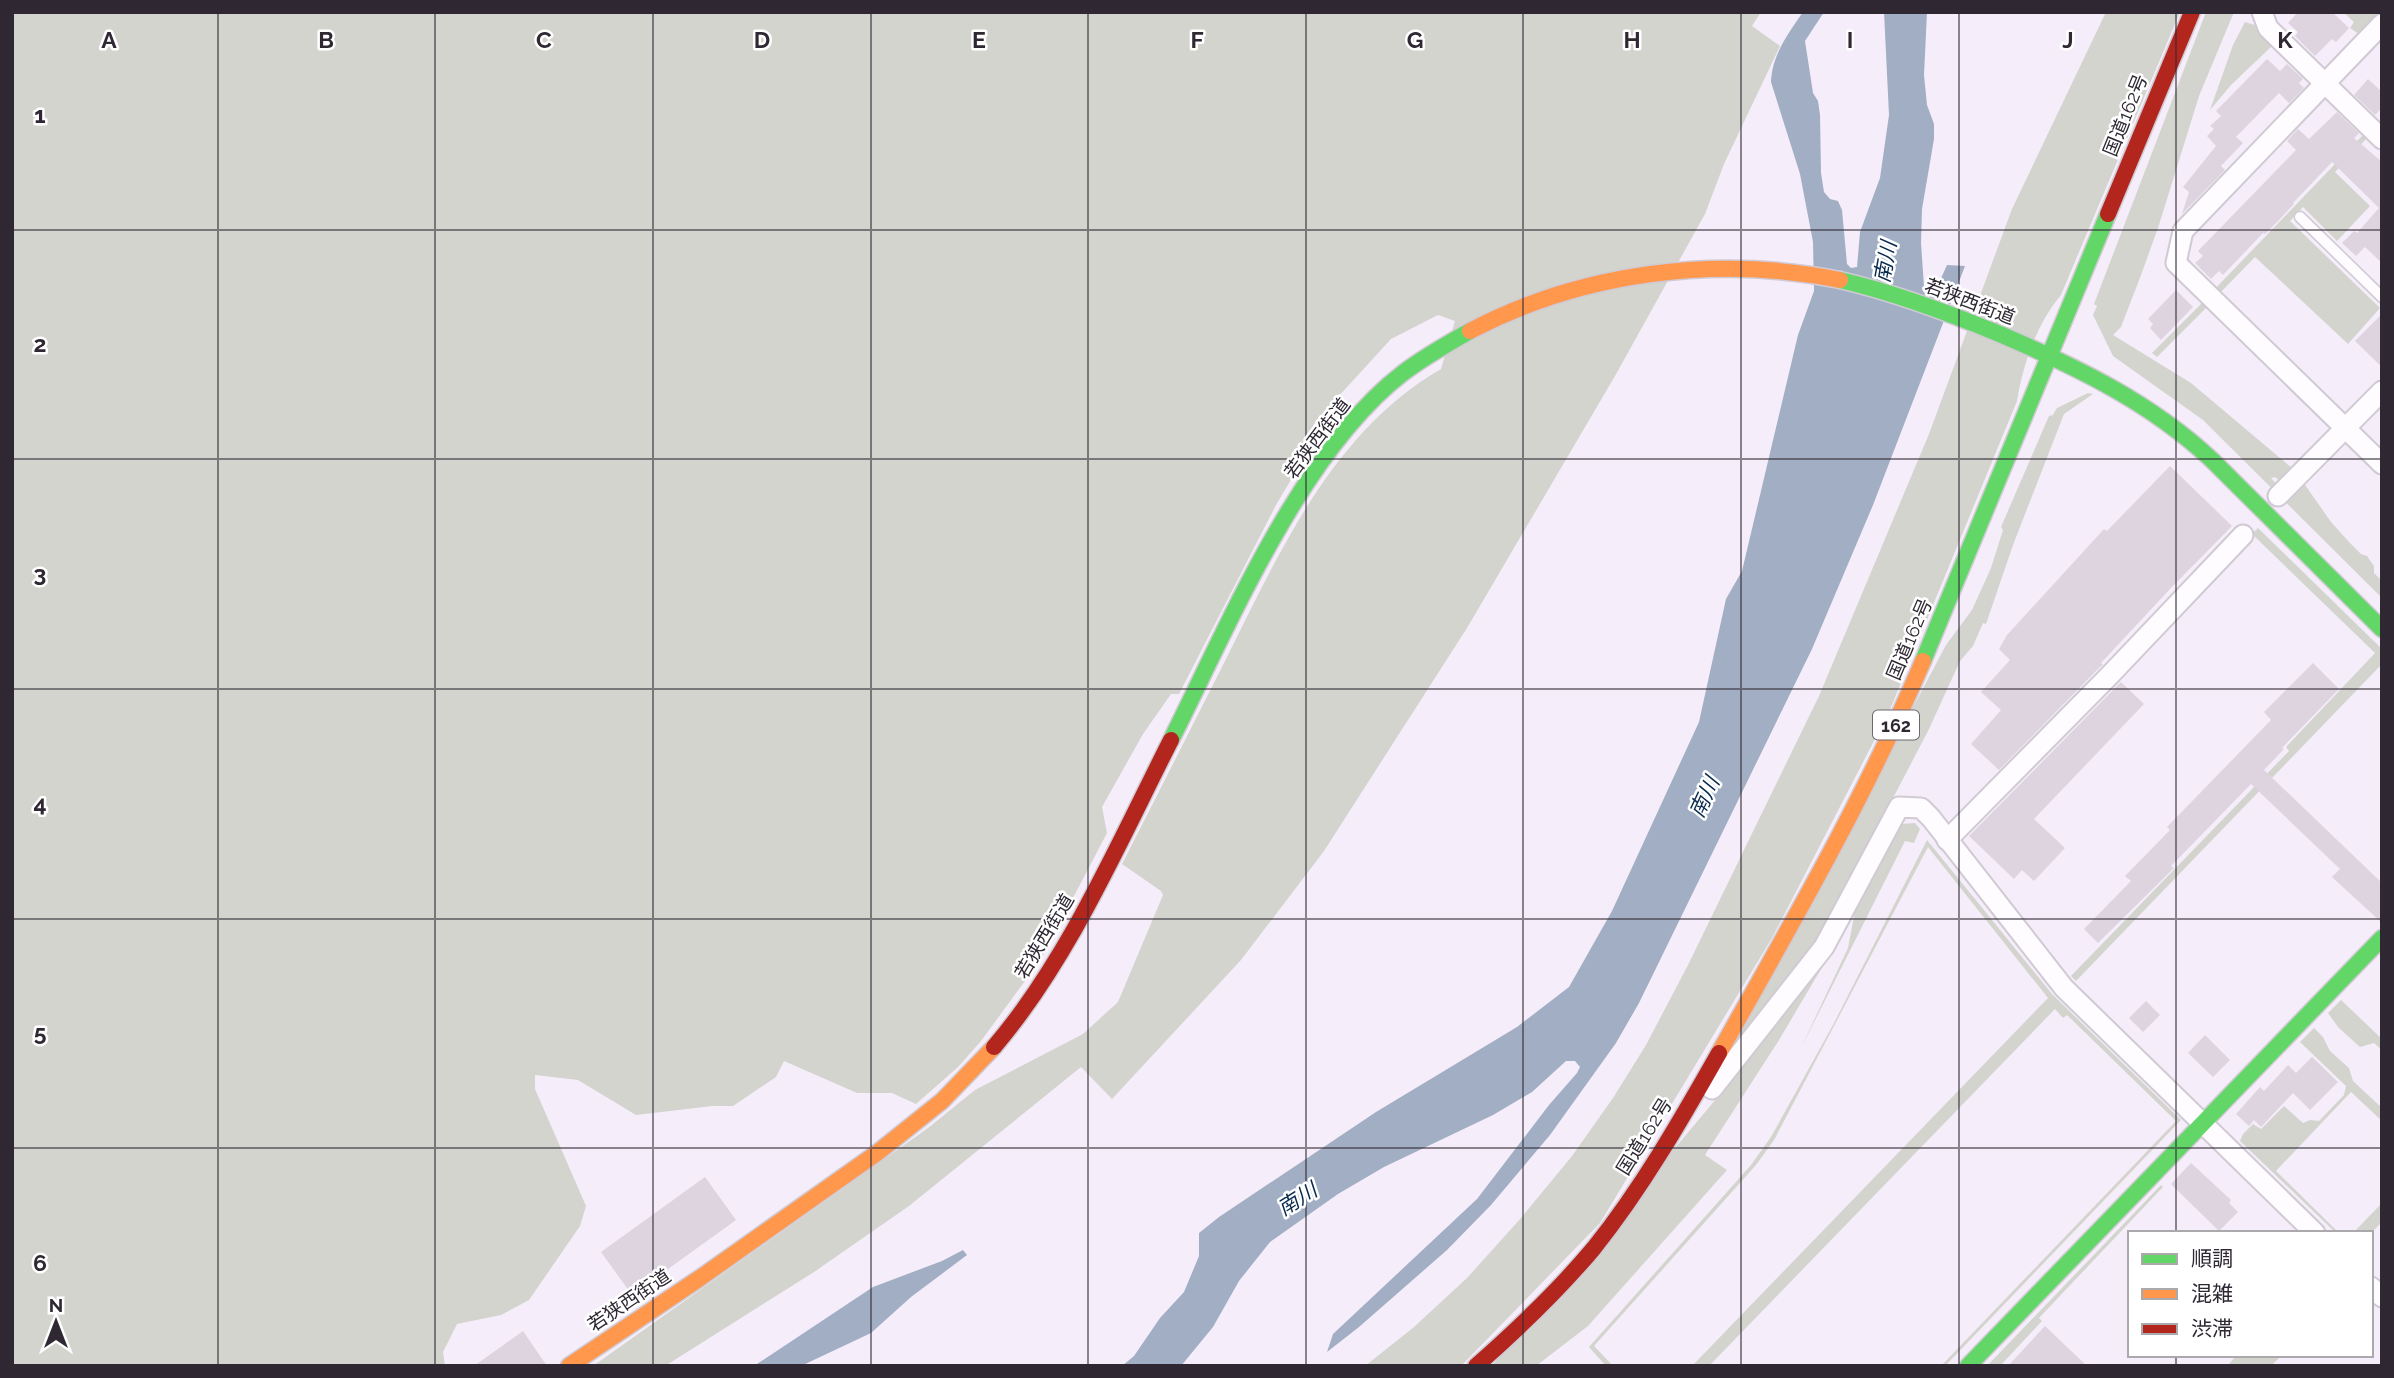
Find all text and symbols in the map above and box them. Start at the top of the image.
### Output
text: A [101,26,117,53]
text: B [318,26,334,53]
text: C [536,26,552,53]
text: D [754,26,770,53]
text: E [972,26,986,53]
text: F [1190,26,1204,53]
text: G [1407,26,1423,53]
text: H [1623,26,1641,53]
text: I [1847,26,1853,53]
text: J [2062,26,2074,53]
text: K [2277,26,2293,53]
street label: 国道162号 [2099,71,2151,159]
text: 1 [34,101,46,128]
water label: 南川 [1869,237,1901,285]
street label: 若狭西街道 [1922,274,2018,328]
text: 2 [34,330,46,357]
street label: 若狭西街道 [1280,393,1354,483]
text: 3 [34,560,46,587]
street label: 国道162号 [1882,595,1936,683]
road number: 162 [1873,710,1919,740]
water label: 南川 [1684,771,1725,821]
text: 4 [33,790,47,817]
street label: 若狭西街道 [1010,890,1078,982]
text: 5 [34,1019,47,1046]
street label: 国道162号 [1612,1093,1676,1179]
water label: 南川 [1273,1176,1323,1221]
legend [2128,1231,2373,1357]
text: 順調 [2191,1246,2233,1271]
text: 6 [33,1249,47,1276]
street label: 若狭西街道 [583,1264,675,1336]
text: 混雑 [2191,1281,2233,1306]
north arrow [21,1287,91,1357]
text: N [49,1294,63,1316]
text: 渋滞 [2191,1316,2233,1341]

